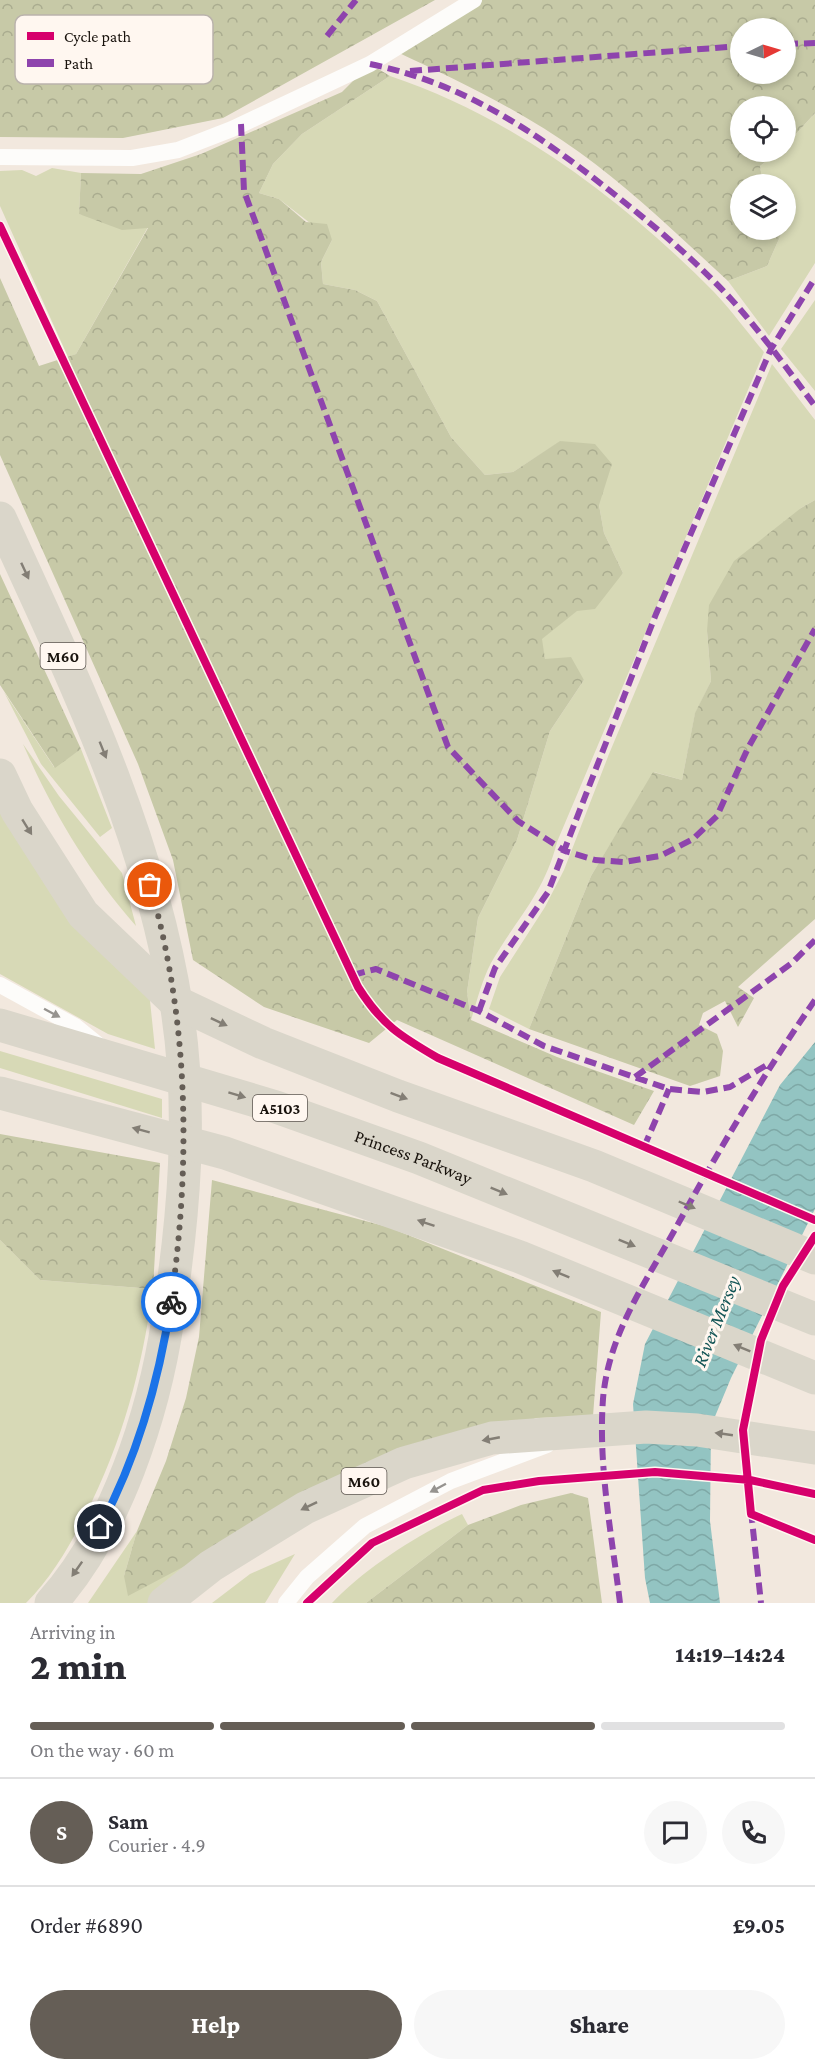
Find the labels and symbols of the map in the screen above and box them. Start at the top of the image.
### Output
legend [15,15,213,84]
north arrow [730,18,796,84]
text: Cycle path [64,28,131,46]
text: Path [64,55,94,72]
one-way arrow [20,563,29,580]
road number: M60 [40,643,86,669]
one-way arrow [98,741,108,759]
one-way arrow [21,819,32,835]
pin [124,859,175,910]
one-way arrow [43,1008,60,1018]
one-way arrow [210,1017,227,1026]
one-way arrow [229,1091,247,1100]
one-way arrow [390,1092,408,1102]
road number: A5103 [253,1095,307,1121]
one-way arrow [131,1125,150,1135]
street label: Princess Parkway [352,1126,476,1189]
one-way arrow [491,1186,509,1196]
one-way arrow [678,1200,696,1210]
one-way arrow [417,1218,435,1228]
one-way arrow [618,1239,636,1248]
one-way arrow [552,1269,570,1279]
courier [141,1272,201,1332]
water label: River Mersey [688,1272,745,1370]
one-way arrow [732,1343,750,1353]
one-way arrow [714,1429,733,1438]
one-way arrow [481,1435,500,1444]
road number: M60 [342,1468,386,1494]
one-way arrow [429,1483,446,1493]
pin [74,1501,125,1552]
one-way arrow [300,1502,317,1511]
one-way arrow [71,1561,83,1577]

